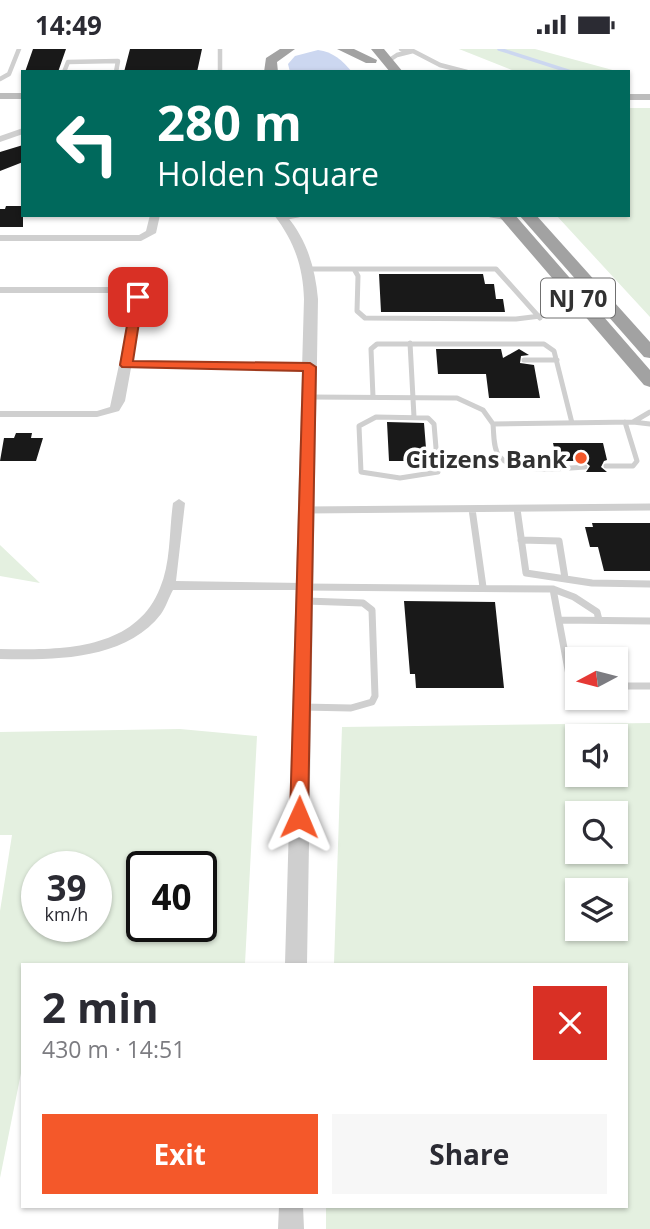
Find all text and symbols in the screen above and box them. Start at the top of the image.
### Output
text: 14:49 [35,7,102,43]
text: 280 m [157,89,302,155]
icon: left [42,98,133,189]
text: Holden Square [157,152,379,195]
pin [108,267,168,327]
icon: arrive [119,278,157,316]
road number: NJ 70 [541,279,615,317]
place label: Citizens Bank [406,442,567,475]
marker: Citizens Bank [573,450,589,466]
north arrow [565,647,628,711]
map controls [565,647,628,941]
button: sound [565,724,628,787]
position arrow [262,780,336,854]
button: search [565,801,628,864]
speed limit sign: 40 [126,851,217,942]
text: 39 [46,864,87,911]
button: layers [565,878,628,941]
text: km/h [45,902,88,926]
text: 2 min [42,978,159,1035]
button: close [533,986,607,1060]
text: 430 m · 14:51 [42,1033,185,1065]
button: Exit [42,1114,318,1194]
button: Share [332,1114,607,1194]

